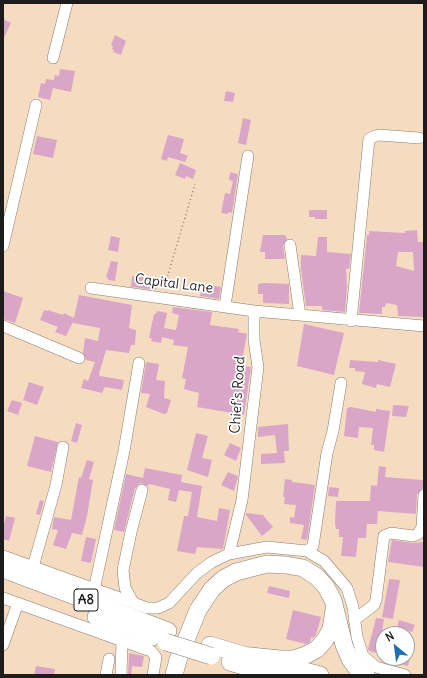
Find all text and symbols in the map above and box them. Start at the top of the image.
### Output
street label: Capital Lane [134,271,214,297]
street label: Chief's Road [227,356,249,434]
road number: A8 [74,589,98,611]
north arrow [375,626,415,666]
text: N [383,628,396,644]

